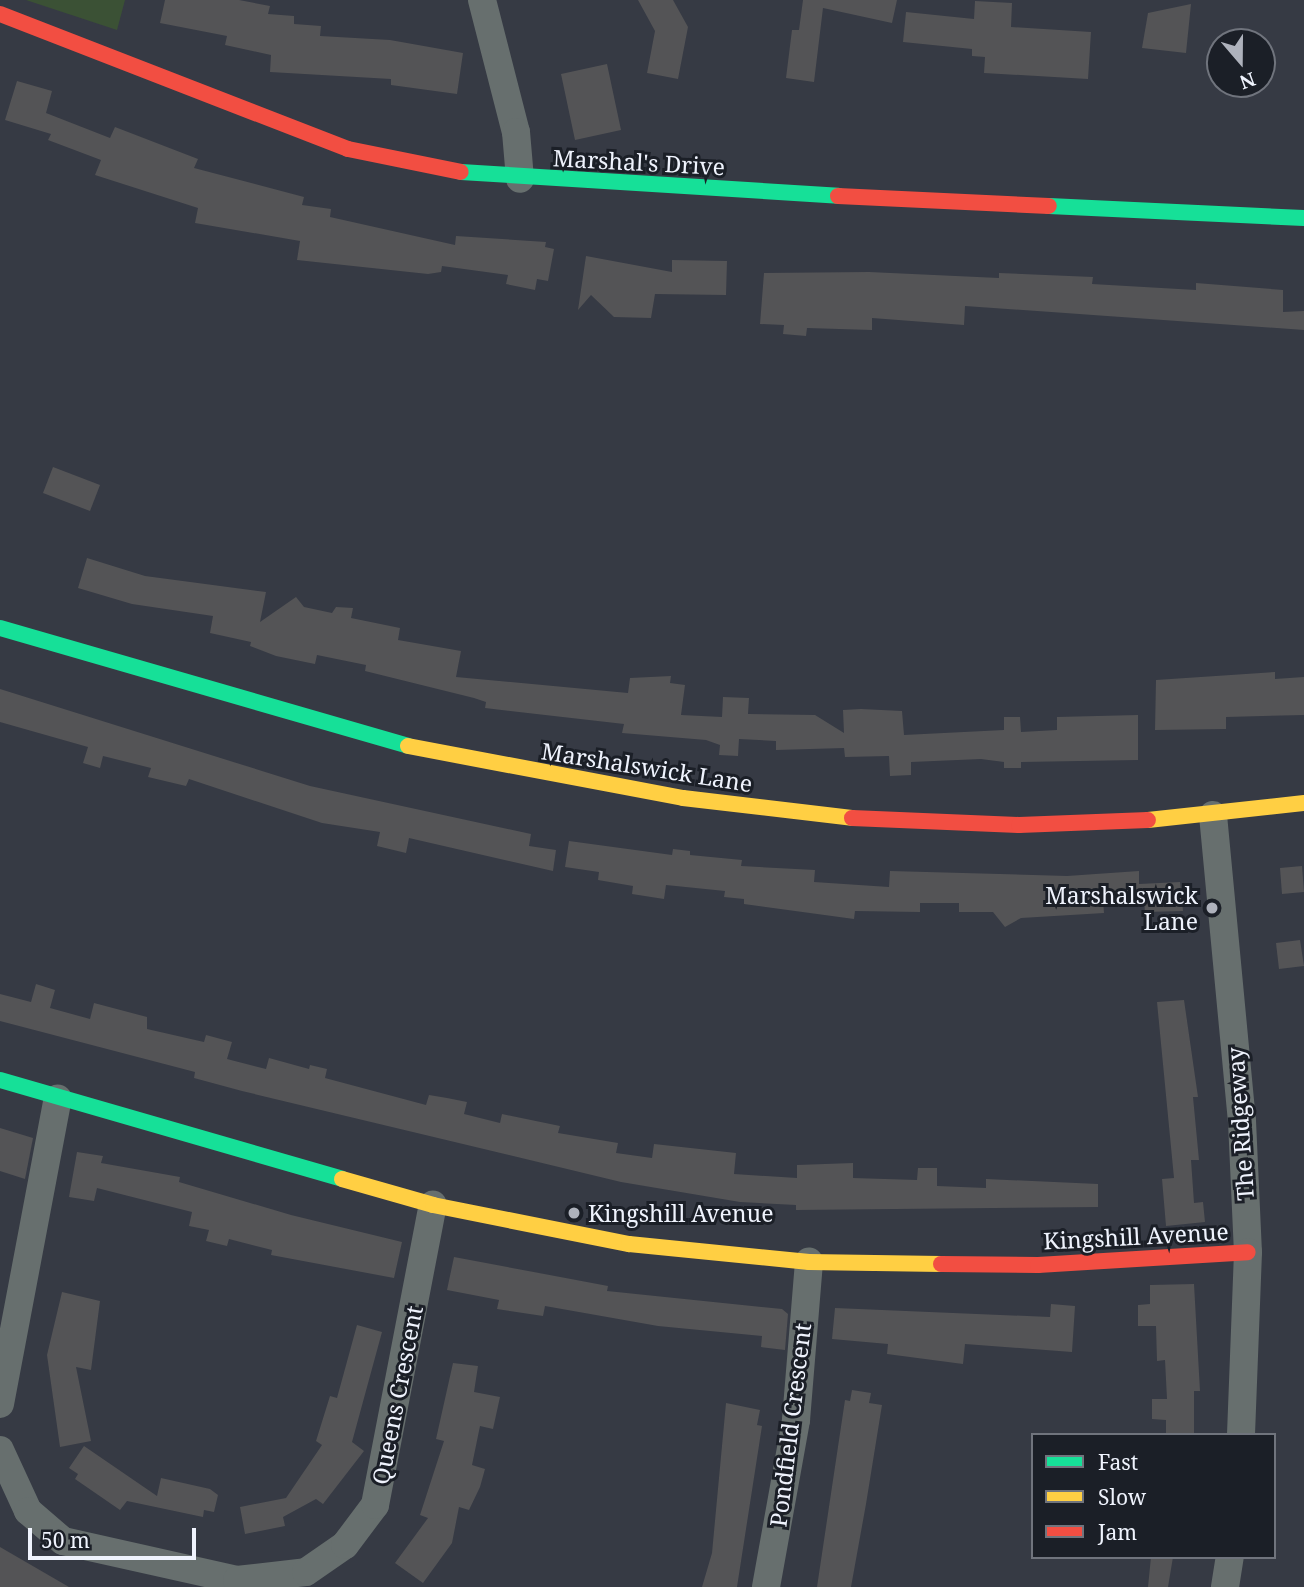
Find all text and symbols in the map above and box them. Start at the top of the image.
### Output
north arrow [1206,28,1276,98]
text: N [1236,66,1259,96]
street label: Marshal's Drive [552,144,726,180]
street label: Marshalswick Lane [540,737,754,797]
place label: Marshalswick Lane [1045,881,1198,935]
marker: Marshalswick Lane [1204,900,1220,916]
street label: The Ridgeway [1221,1046,1259,1202]
place label: Kingshill Avenue [588,1199,773,1227]
marker: Kingshill Avenue [566,1205,582,1221]
street label: Kingshill Avenue [1043,1217,1229,1255]
street label: Queens Crescent [366,1303,428,1487]
street label: Pondfield Crescent [764,1322,816,1528]
legend [1031,1433,1276,1559]
text: Fast [1098,1448,1138,1476]
text: Slow [1098,1483,1146,1511]
scale bar [32,1514,200,1558]
text: Jam [1098,1518,1137,1546]
text: 50 m [41,1526,90,1554]

